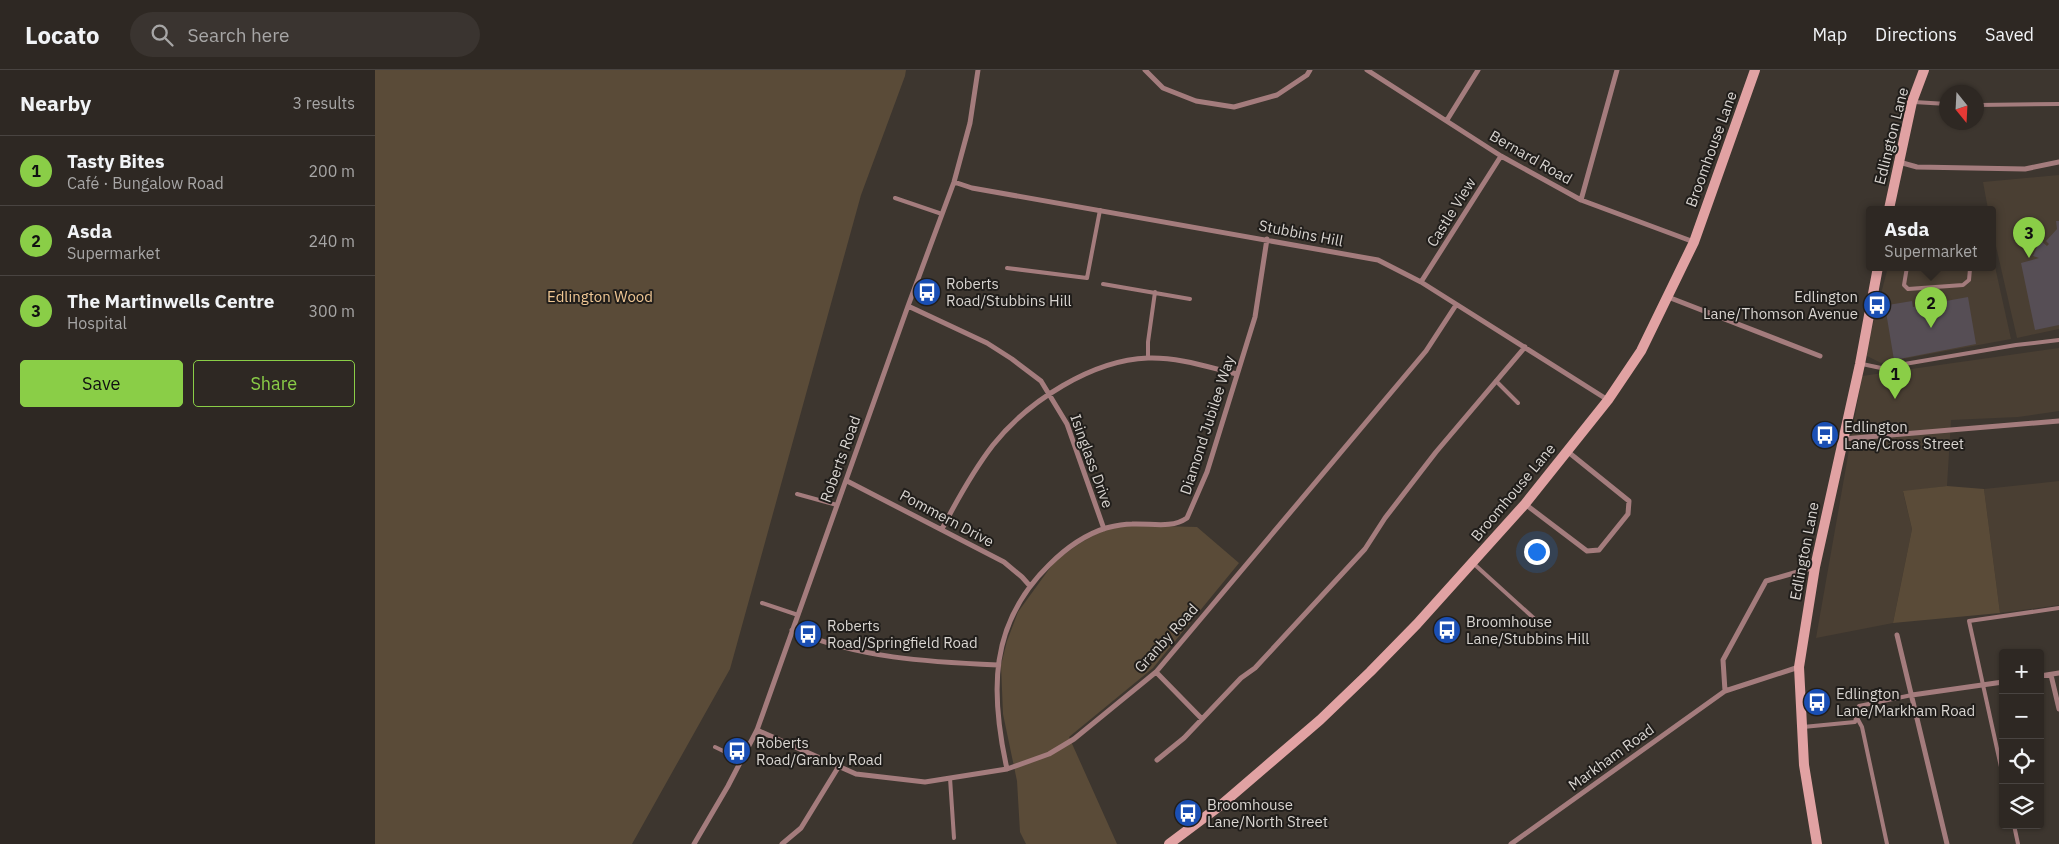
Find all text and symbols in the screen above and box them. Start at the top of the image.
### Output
search box [130,12,480,57]
text: Locato [25,19,100,51]
icon: search [148,21,176,49]
text: Search here [188,23,289,47]
text: Map [1812,23,1847,46]
text: Directions [1875,23,1957,46]
text: Saved [1985,23,2034,46]
street label: Edlington Lane [1870,85,1912,187]
north arrow [1939,85,1984,130]
street label: Broomhouse Lane [1681,88,1741,210]
text: Nearby [20,89,91,117]
text: 3 results [292,93,355,113]
street label: Bernard Road [1486,126,1576,188]
text: Tasty Bites [67,149,164,173]
text: 1 [31,161,41,181]
text: 200 m [308,161,355,181]
text: Café · Bungalow Road [67,173,224,193]
street label: Castle View [1422,173,1480,250]
popup [1866,206,1996,271]
street label: Stubbins Hill [1257,216,1345,250]
text: Asda [1884,217,1929,241]
pin: 3 [2013,217,2045,258]
text: Asda [67,219,112,243]
text: 2 [31,231,41,251]
text: 240 m [308,231,355,251]
text: Supermarket [1884,241,1978,261]
text: Supermarket [67,243,160,263]
place label: Roberts Road/Stubbins Hill [946,274,1071,310]
bus stop icon: Roberts Road/Stubbins Hill [912,277,942,307]
park label: Edlington Wood [547,287,653,306]
place label: Edlington Lane/Thomson Avenue [1703,287,1858,323]
pin: 2 [1915,287,1947,328]
text: The Martinwells Centre [67,289,274,313]
bus stop icon: Edlington Lane/Thomson Avenue [1862,290,1892,320]
text: 3 [31,301,41,321]
text: 300 m [308,301,355,321]
text: Hospital [67,313,127,333]
street label: Diamond Jubilee Way [1175,352,1239,497]
pin: 1 [1879,358,1911,399]
button: Save [20,360,183,407]
button: Share [193,360,355,407]
street label: Isinglass Drive [1066,411,1118,511]
street label: Roberts Road [816,413,864,505]
place label: Edlington Lane/Cross Street [1844,417,1964,453]
bus stop icon: Edlington Lane/Cross Street [1810,420,1840,450]
street label: Broomhouse Lane [1467,439,1559,545]
street label: Pommern Drive [897,485,997,551]
street label: Edlington Lane [1785,500,1823,602]
your location [1524,539,1550,565]
street label: Granby Road [1130,599,1202,677]
place label: Broomhouse Lane/Stubbins Hill [1466,612,1589,648]
bus stop icon: Broomhouse Lane/Stubbins Hill [1432,615,1462,645]
place label: Roberts Road/Springfield Road [827,616,978,652]
bus stop icon: Roberts Road/Springfield Road [793,619,823,649]
map controls [1999,649,2044,829]
button: + [1999,649,2044,694]
place label: Edlington Lane/Markham Road [1836,684,1975,720]
bus stop icon: Edlington Lane/Markham Road [1802,687,1832,717]
button: − [1999,694,2044,739]
street label: Markham Road [1564,720,1658,794]
place label: Roberts Road/Granby Road [756,733,883,769]
bus stop icon: Roberts Road/Granby Road [722,736,752,766]
button: locate [1999,739,2044,784]
button: layers [1999,784,2044,829]
place label: Broomhouse Lane/North Street [1207,795,1328,831]
bus stop icon: Broomhouse Lane/North Street [1173,798,1203,828]

